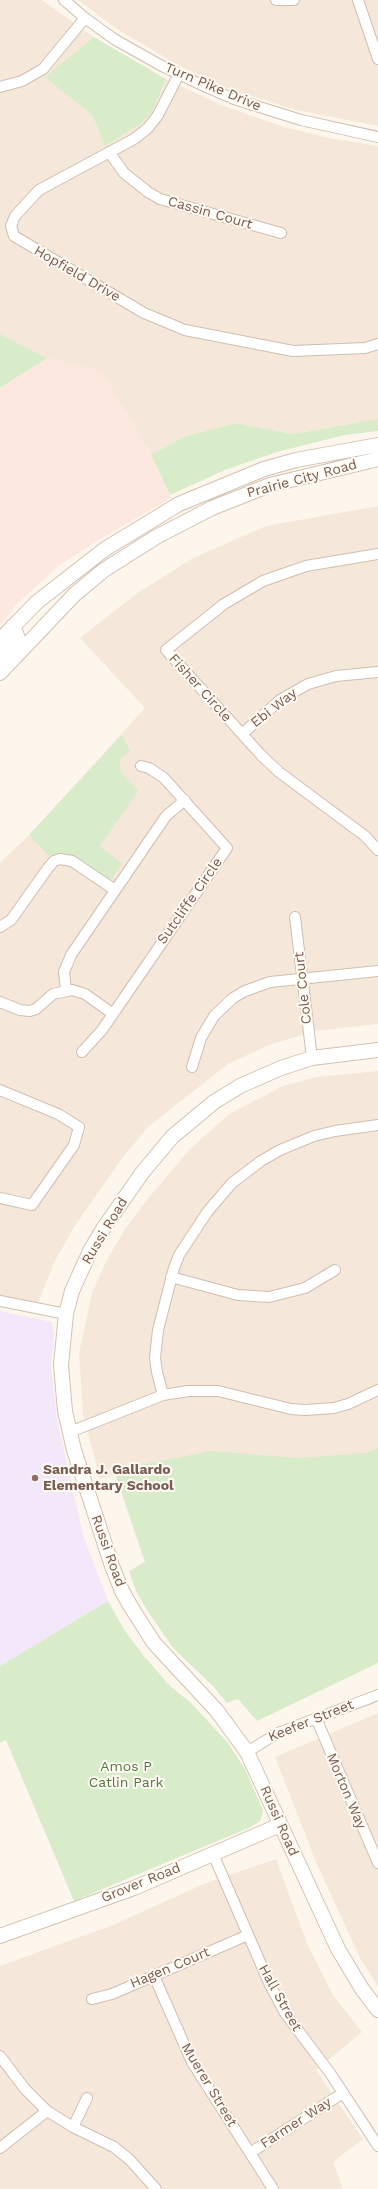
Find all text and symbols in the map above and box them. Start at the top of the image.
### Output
street label: Turn Pike Drive [162,59,264,115]
street label: Cassin Court [166,193,254,233]
street label: Hopfield Drive [31,242,123,306]
street label: Prairie City Road [245,456,359,502]
street label: Fisher Circle [165,650,235,726]
street label: Ebi Way [248,685,300,731]
street label: Sutcliffe Circle [154,854,226,948]
street label: Cole Court [291,951,315,1025]
street label: Russi Road [78,1194,132,1268]
place label: Sandra J. Gallardo Elementary School [43,1462,174,1494]
marker: Sandra J. Gallardo Elementary School [30,1473,40,1483]
street label: Russi Road [87,1513,129,1589]
street label: Keefer Street [266,1696,356,1746]
street label: Morton Way [322,1750,370,1832]
park label: Amos P Catlin Park [89,1759,163,1792]
street label: Russi Road [256,1783,302,1859]
street label: Grover Road [99,1859,183,1907]
street label: Hagen Court [128,1944,212,1992]
street label: Hall Street [255,1962,305,2034]
street label: Muerer Street [177,2040,241,2130]
street label: Farmer Way [257,2094,335,2152]

